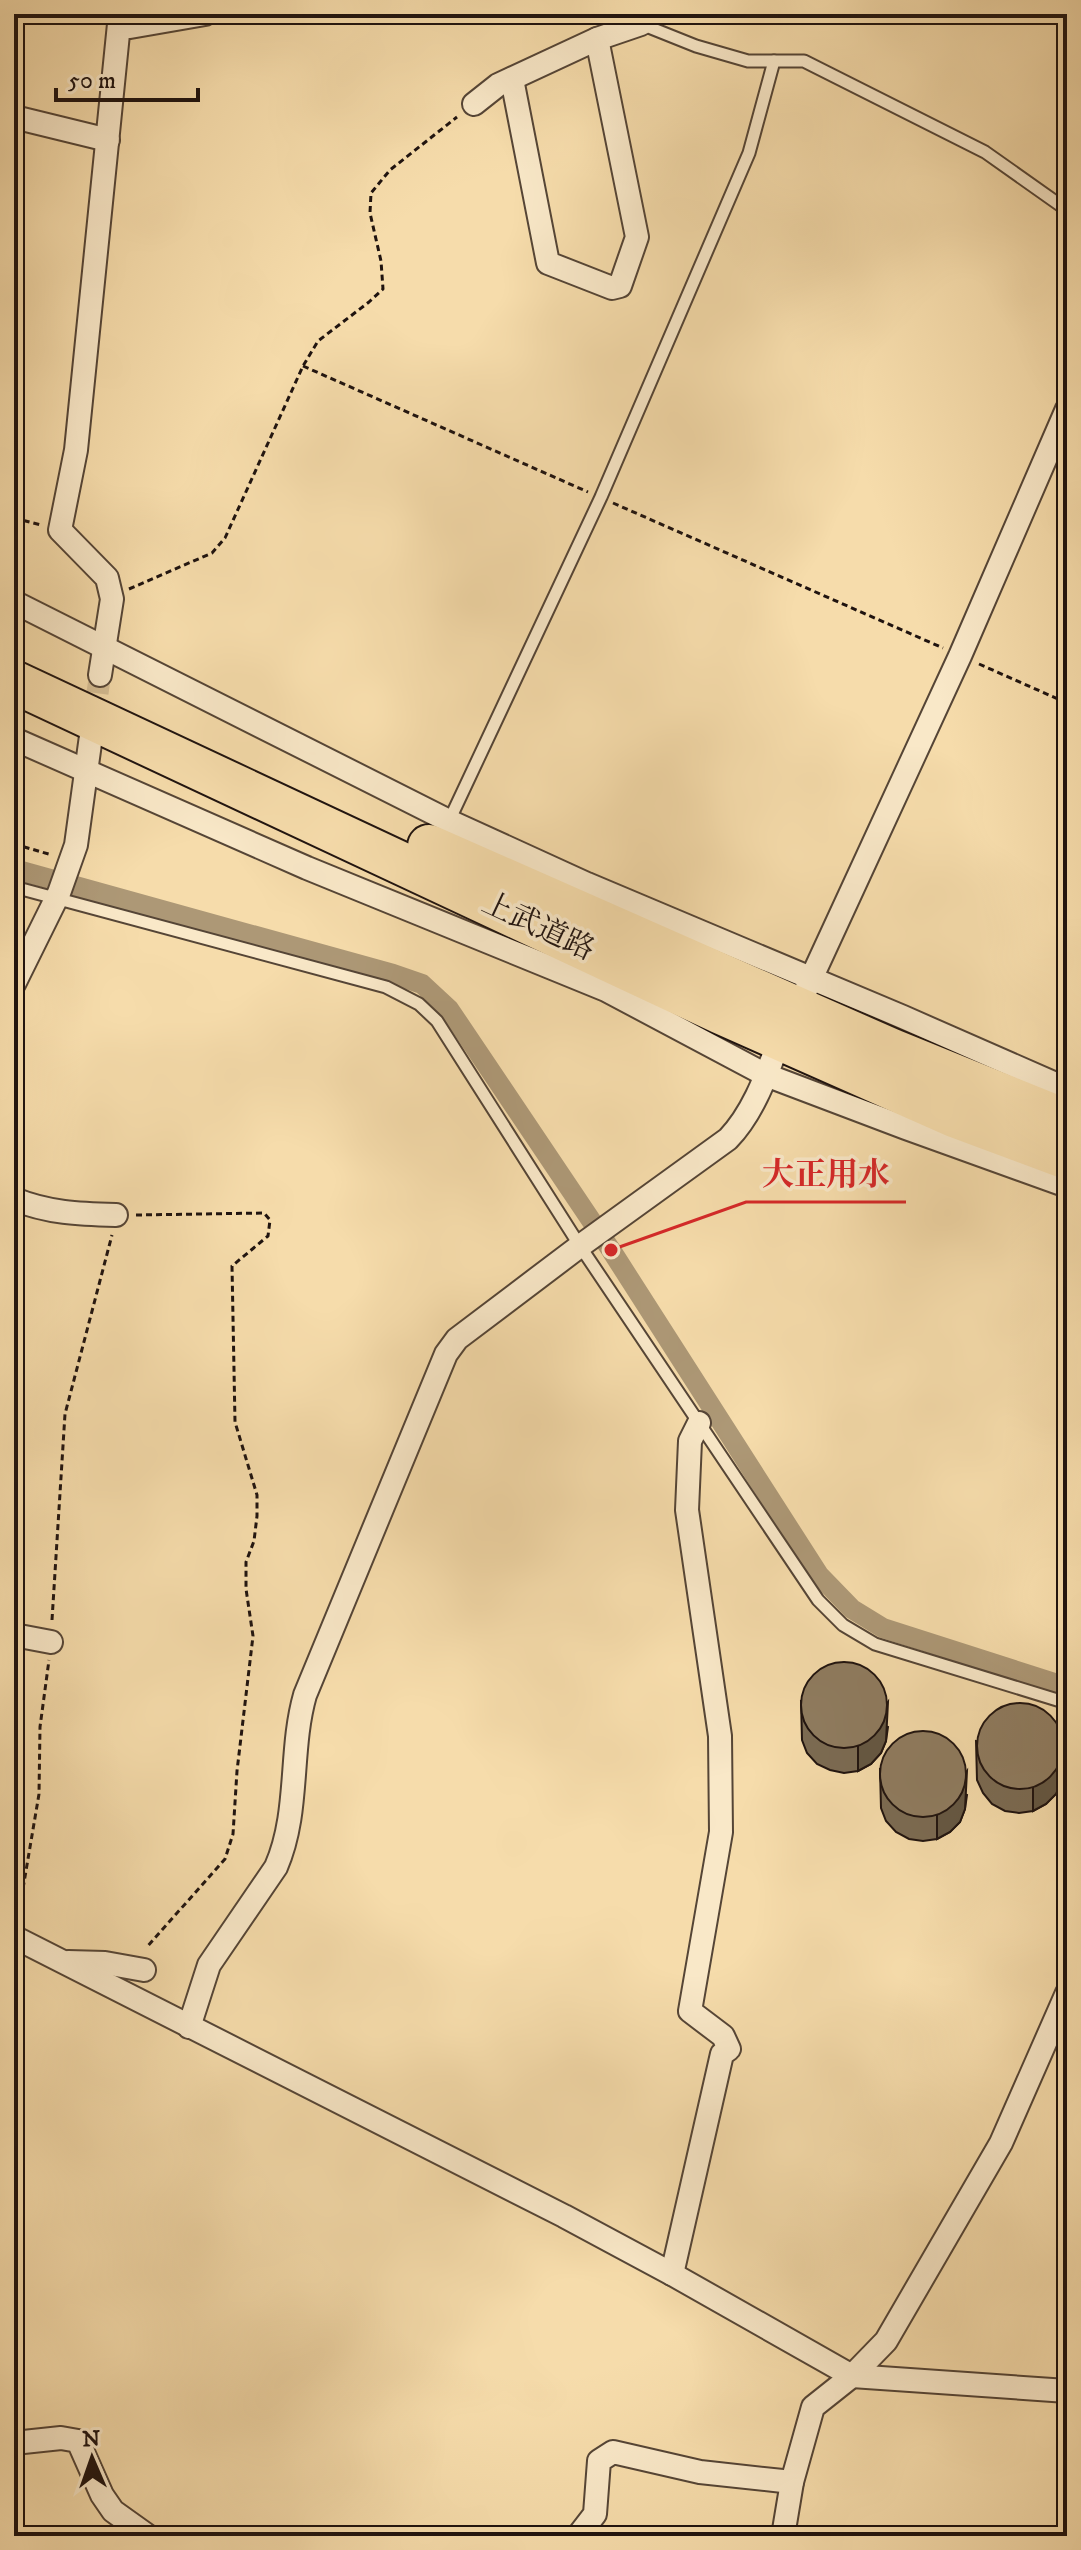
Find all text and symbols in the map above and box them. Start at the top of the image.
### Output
scale bar [56,52,198,102]
text: 50 m [68,66,116,96]
street label: 上武道路 [476,885,600,969]
callout: 大正用水 [746,1146,906,1202]
text: 大正用水 [762,1156,890,1196]
north arrow [52,2418,132,2498]
text: N [82,2426,101,2453]

